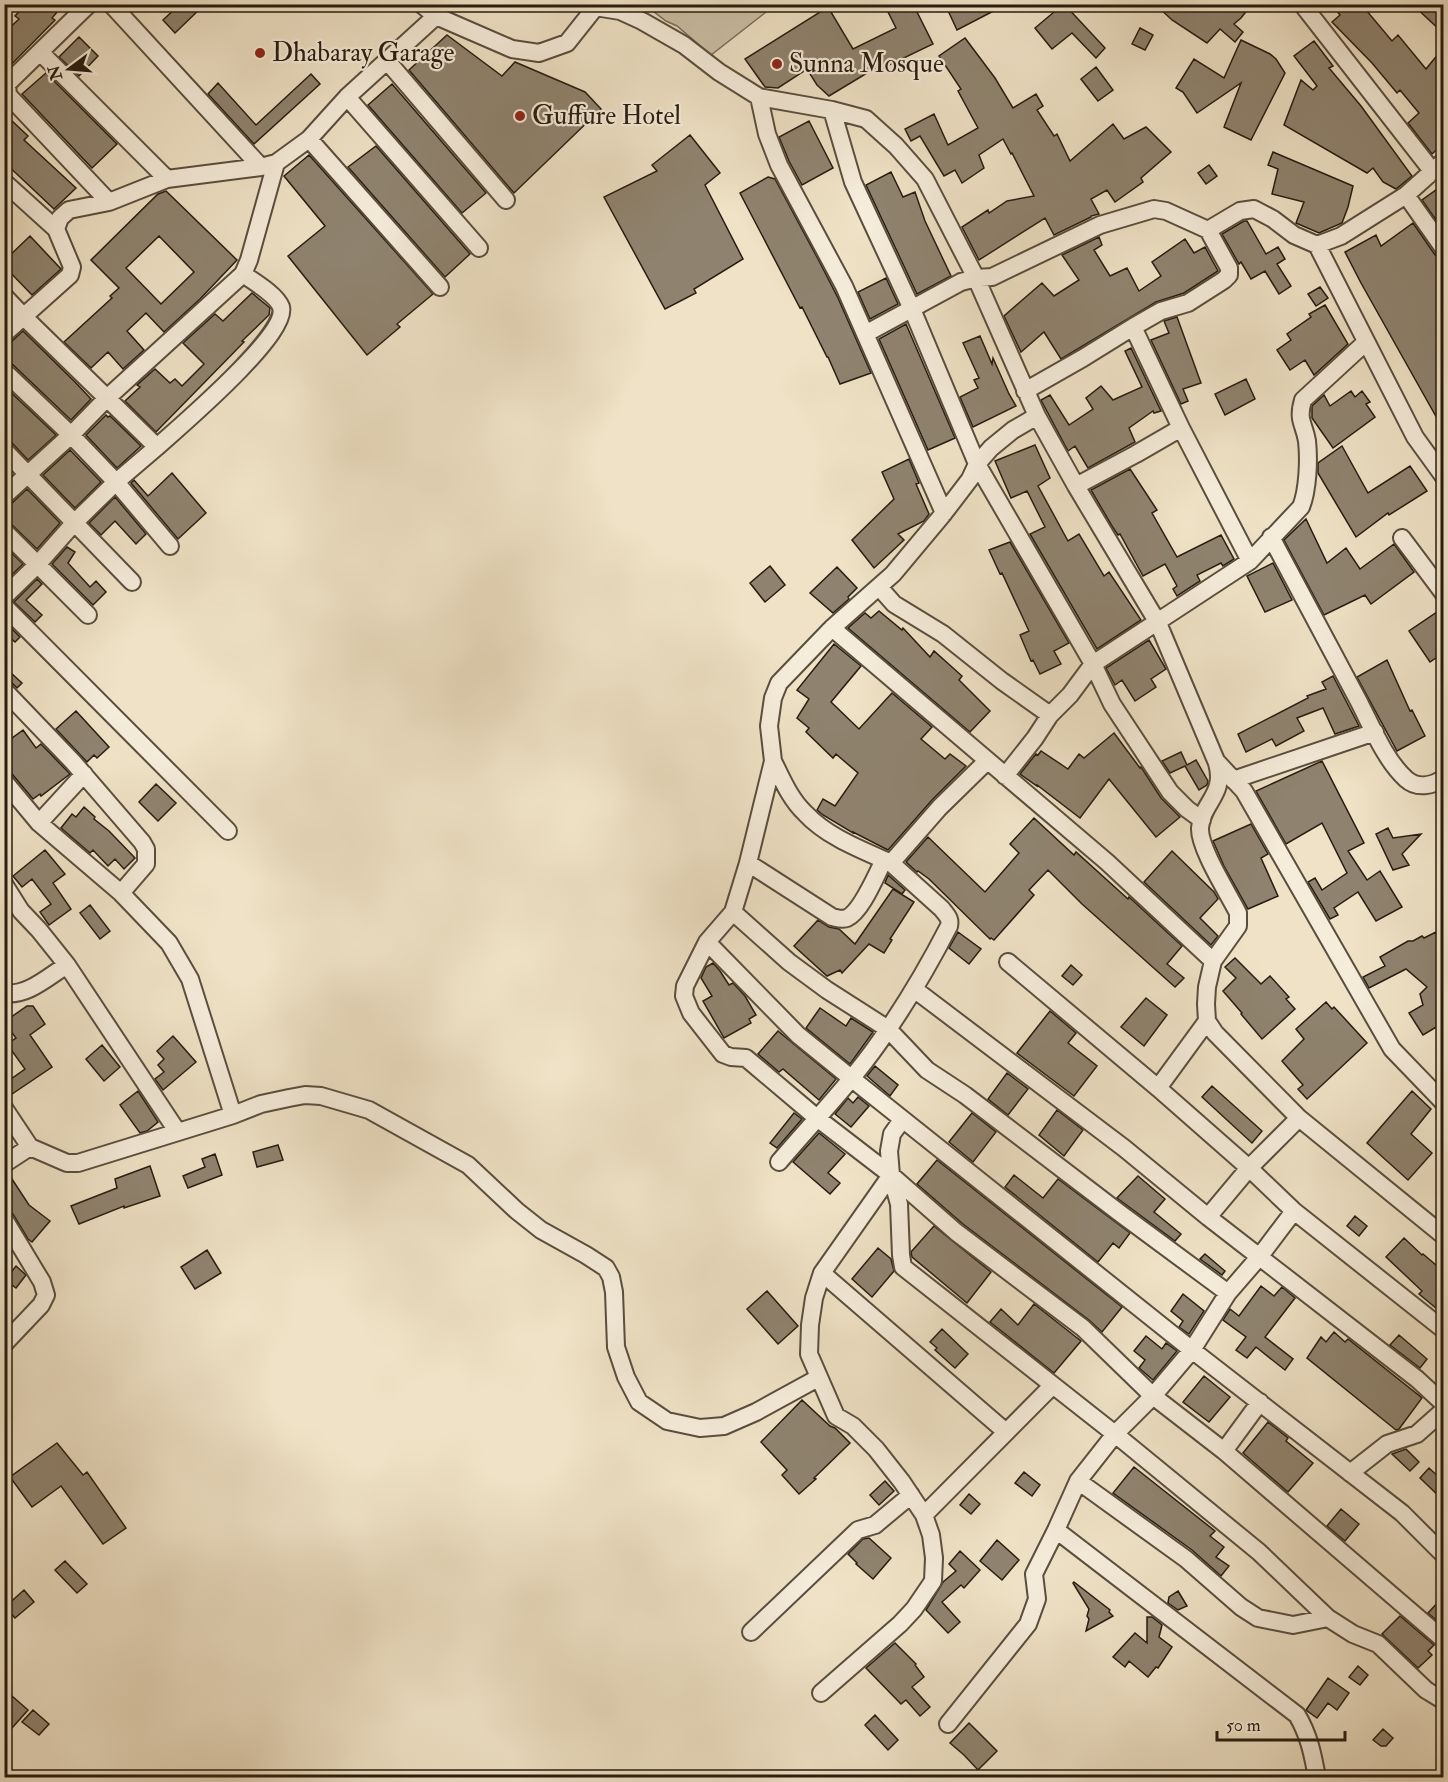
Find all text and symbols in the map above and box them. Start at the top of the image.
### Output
place label: Dhabaray Garage [272,37,455,69]
north arrow [39,39,99,99]
marker: Dhabaray Garage [253,46,267,60]
place label: Sunna Mosque [789,48,944,80]
marker: Sunna Mosque [770,57,784,71]
text: N [44,63,67,83]
place label: Guffure Hotel [532,100,681,132]
marker: Guffure Hotel [513,109,527,123]
scale bar [1217,1704,1344,1742]
text: 50 m [1226,1714,1261,1737]

